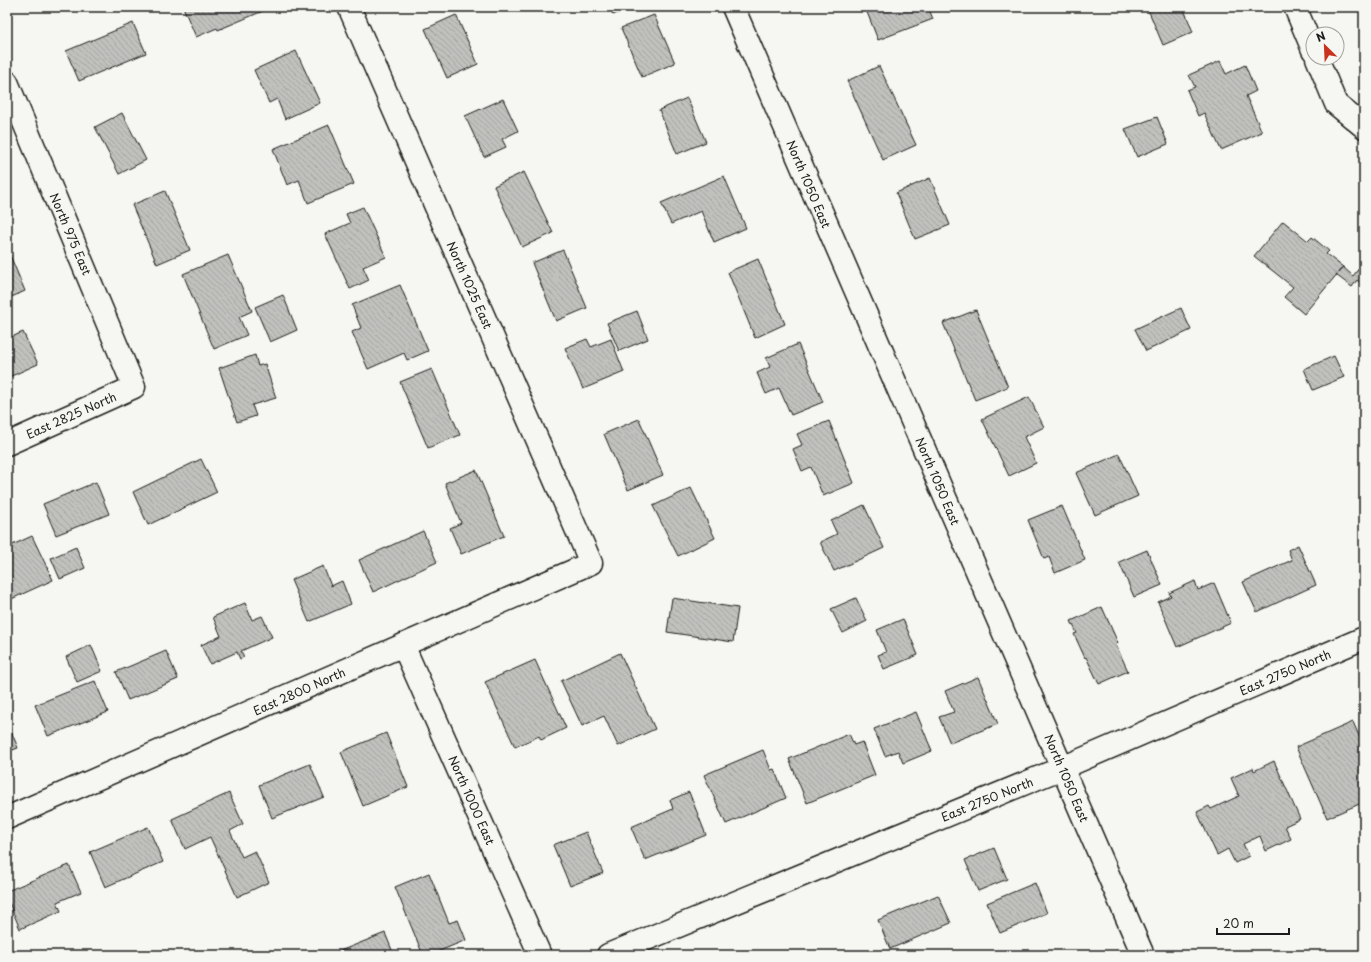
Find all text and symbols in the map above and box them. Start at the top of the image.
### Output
north arrow [1305,26,1345,66]
text: N [1313,27,1328,46]
street label: North 1050 East [782,137,836,231]
street label: North 975 East [46,190,96,278]
street label: North 1025 East [443,238,497,332]
street label: East 2825 North [23,387,119,443]
street label: North 1050 East [911,434,965,528]
street label: East 2750 North [1236,645,1334,699]
street label: East 2800 North [250,663,348,719]
street label: North 1050 East [1040,731,1094,825]
street label: North 1000 East [444,752,500,848]
street label: East 2750 North [938,772,1036,826]
scale bar [1217,910,1289,936]
text: 20 m [1223,914,1254,932]

